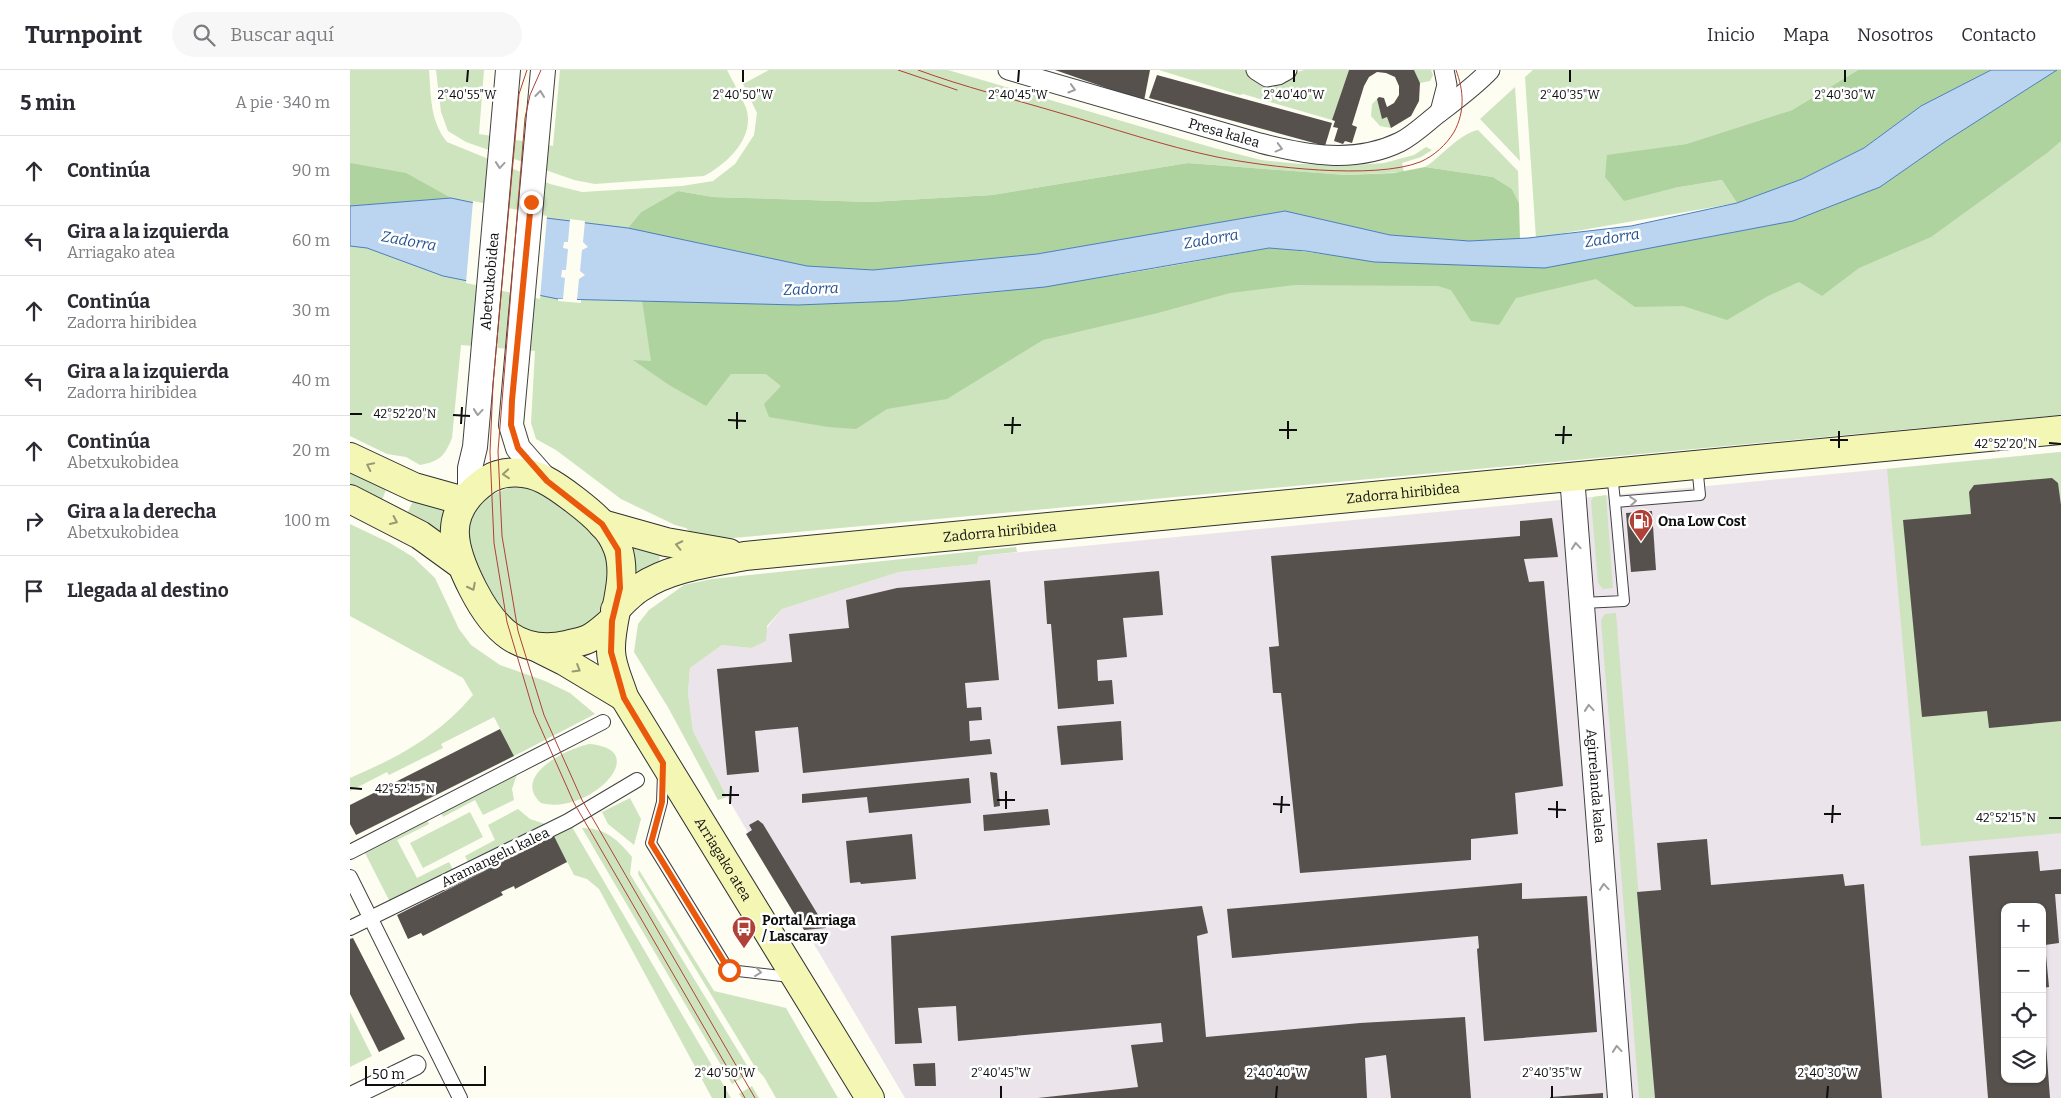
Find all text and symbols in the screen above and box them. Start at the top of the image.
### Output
search box [172,12,522,57]
text: Turnpoint [25,21,142,49]
icon: search [190,21,218,49]
text: Buscar aquí [230,23,334,46]
text: Inicio [1707,24,1755,46]
text: Mapa [1783,24,1829,46]
text: Nosotros [1857,24,1933,46]
text: Contacto [1961,24,2036,46]
one-way arrow [1067,83,1075,93]
text: 2°40'55"W [437,88,497,102]
text: 2°40'50"W [713,88,774,102]
text: 2°40'45"W [988,88,1049,102]
text: 2°40'40"W [1264,88,1325,102]
text: 2°40'35"W [1540,88,1600,102]
text: 2°40'30"W [1815,88,1876,102]
text: 5 min [20,90,76,116]
one-way arrow [534,90,545,98]
text: A pie · 340 m [235,93,330,112]
street label: Presa kalea [1186,115,1262,152]
one-way arrow [1274,142,1282,152]
icon: ahead [20,157,48,185]
text: Continúa [67,159,150,182]
text: 90 m [292,161,330,180]
one-way arrow [495,162,506,170]
route end [520,191,543,214]
text: Gira a la izquierda [67,220,229,243]
water label: Zadorra [1182,225,1240,253]
water label: Zadorra [1583,225,1641,251]
icon: left [20,227,48,255]
water label: Zadorra [380,227,438,255]
text: 60 m [292,231,330,250]
street label: Abetxukobidea [477,231,503,331]
text: Arriagako atea [67,243,175,262]
water label: Zadorra [783,279,839,299]
text: Continúa [67,290,150,313]
icon: ahead [20,297,48,325]
text: 30 m [292,301,330,320]
text: Zadorra hiribidea [67,313,197,332]
text: Gira a la izquierda [67,360,229,383]
icon: left [20,367,48,395]
text: 40 m [292,371,330,390]
text: Zadorra hiribidea [67,383,197,402]
text: 42°52'20"N [374,407,437,421]
one-way arrow [473,408,484,416]
text: Continúa [67,430,150,453]
icon: ahead [20,437,48,465]
text: 42°52'20"N [1975,437,2038,451]
text: 20 m [293,441,330,460]
text: Abetxukobidea [67,453,179,472]
one-way arrow [366,462,375,473]
one-way arrow [502,468,510,479]
street label: Zadorra hiribidea [1345,480,1461,507]
one-way arrow [1629,496,1637,507]
text: Gira a la derecha [67,500,216,523]
icon: right [20,507,48,535]
fuel station icon: Ona Low Cost [1628,508,1654,542]
text: 100 m [285,511,330,530]
place label: Ona Low Cost [1658,513,1747,530]
one-way arrow [389,514,398,525]
street label: Zadorra hiribidea [942,518,1058,546]
text: Abetxukobidea [67,523,179,542]
one-way arrow [675,540,684,551]
one-way arrow [1571,542,1582,550]
icon: arrive [20,577,48,605]
text: Llegada al destino [67,579,229,602]
one-way arrow [466,582,476,591]
one-way arrow [572,662,581,672]
one-way arrow [1584,704,1595,712]
street label: Agirrelanda kalea [1583,728,1608,844]
text: 42°52'15"N [375,782,435,796]
text: 42°52'15"N [1976,811,2036,825]
street label: Arriagako atea [691,814,755,904]
street label: Aramangelu kalea [438,824,552,891]
one-way arrow [1598,883,1609,891]
map controls [2001,903,2046,1083]
button: + [2001,903,2046,948]
place label: Portal Arriaga / Lascaray [761,912,856,945]
bus stop icon: Portal Arriaga / Lascaray [731,915,757,949]
button: − [2001,948,2046,993]
route start [718,959,741,982]
one-way arrow [753,967,762,977]
button: locate [2001,993,2046,1038]
button: layers [2001,1038,2046,1083]
one-way arrow [1611,1045,1622,1053]
scale bar [365,1063,486,1086]
text: 50 m [372,1066,405,1083]
text: 2°40'50"W [695,1066,756,1080]
text: 2°40'45"W [971,1066,1032,1080]
text: 2°40'40"W [1247,1066,1308,1080]
text: 2°40'35"W [1522,1066,1582,1080]
text: 2°40'30"W [1798,1066,1859,1080]

